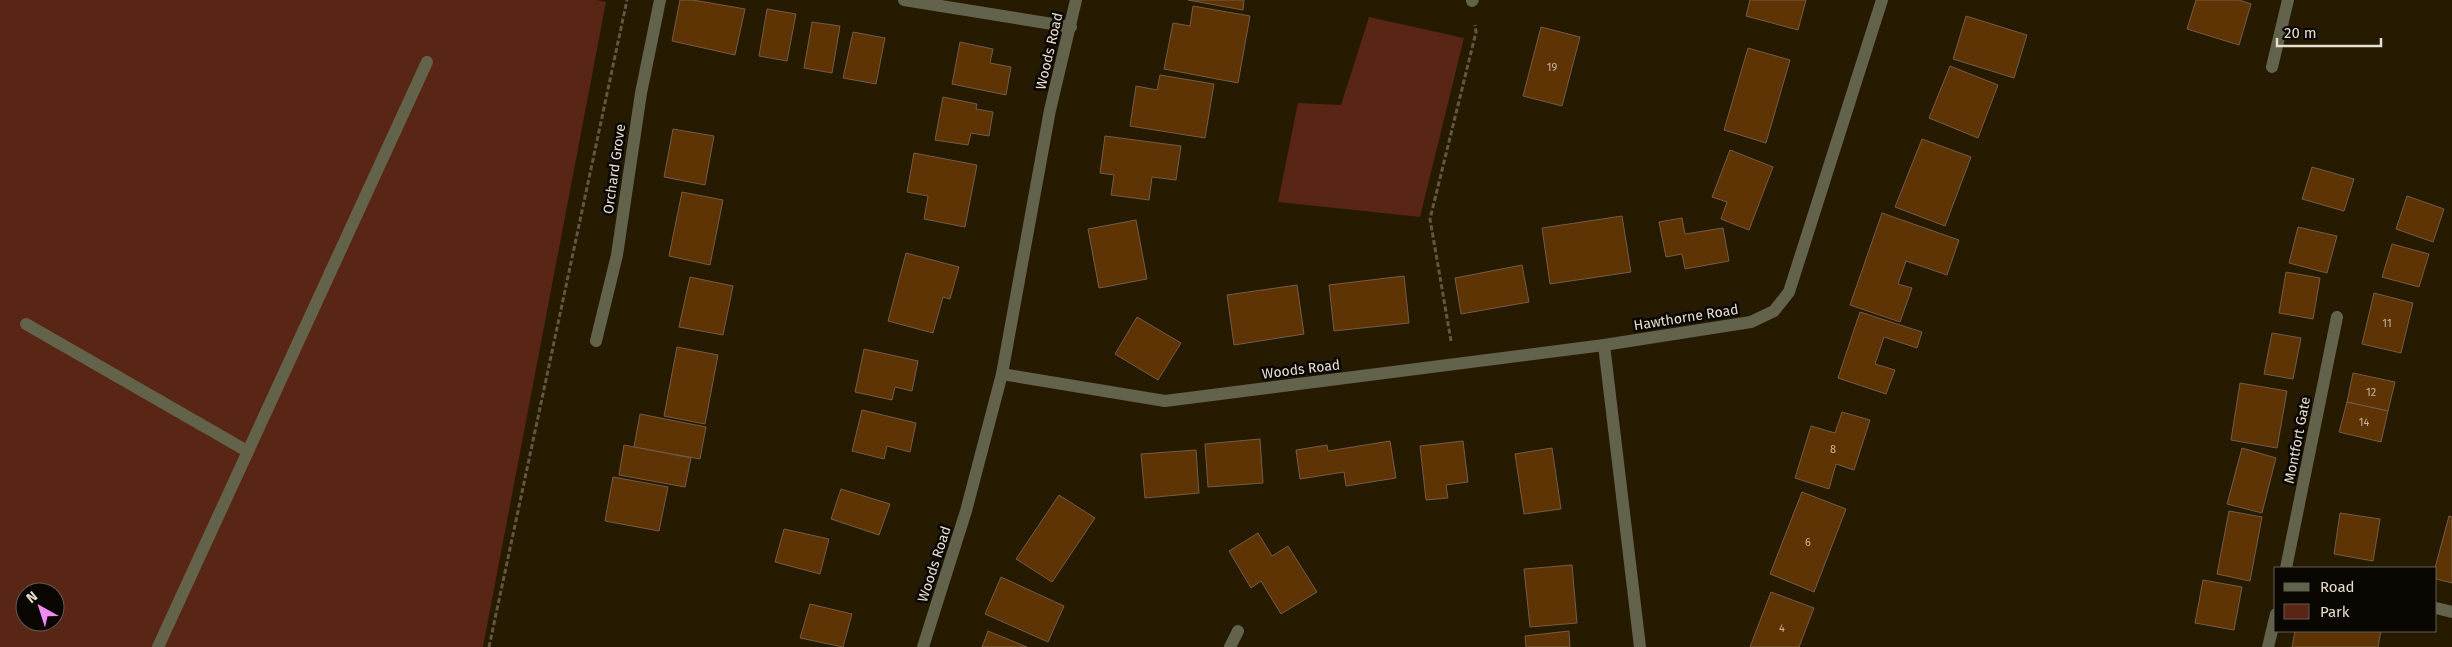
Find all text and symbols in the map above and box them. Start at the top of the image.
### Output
street label: Woods Road [1032,11,1067,91]
scale bar [2277,15,2381,47]
text: 20 m [2284,24,2317,42]
house number: 19 [1547,61,1557,74]
street label: Orchard Grove [600,123,629,215]
street label: Hawthorne Road [1633,301,1740,334]
house number: 11 [2382,317,2392,330]
street label: Woods Road [1261,356,1341,383]
house number: 12 [2366,386,2376,399]
street label: Montfort Gate [2281,395,2314,485]
house number: 14 [2359,416,2369,429]
house number: 8 [1830,443,1836,456]
street label: Woods Road [914,524,955,604]
house number: 6 [1805,536,1811,549]
legend [2274,567,2437,632]
text: Road [2320,578,2355,596]
north arrow [15,582,65,632]
text: N [23,588,41,607]
text: Park [2320,603,2350,621]
house number: 4 [1779,622,1785,635]

